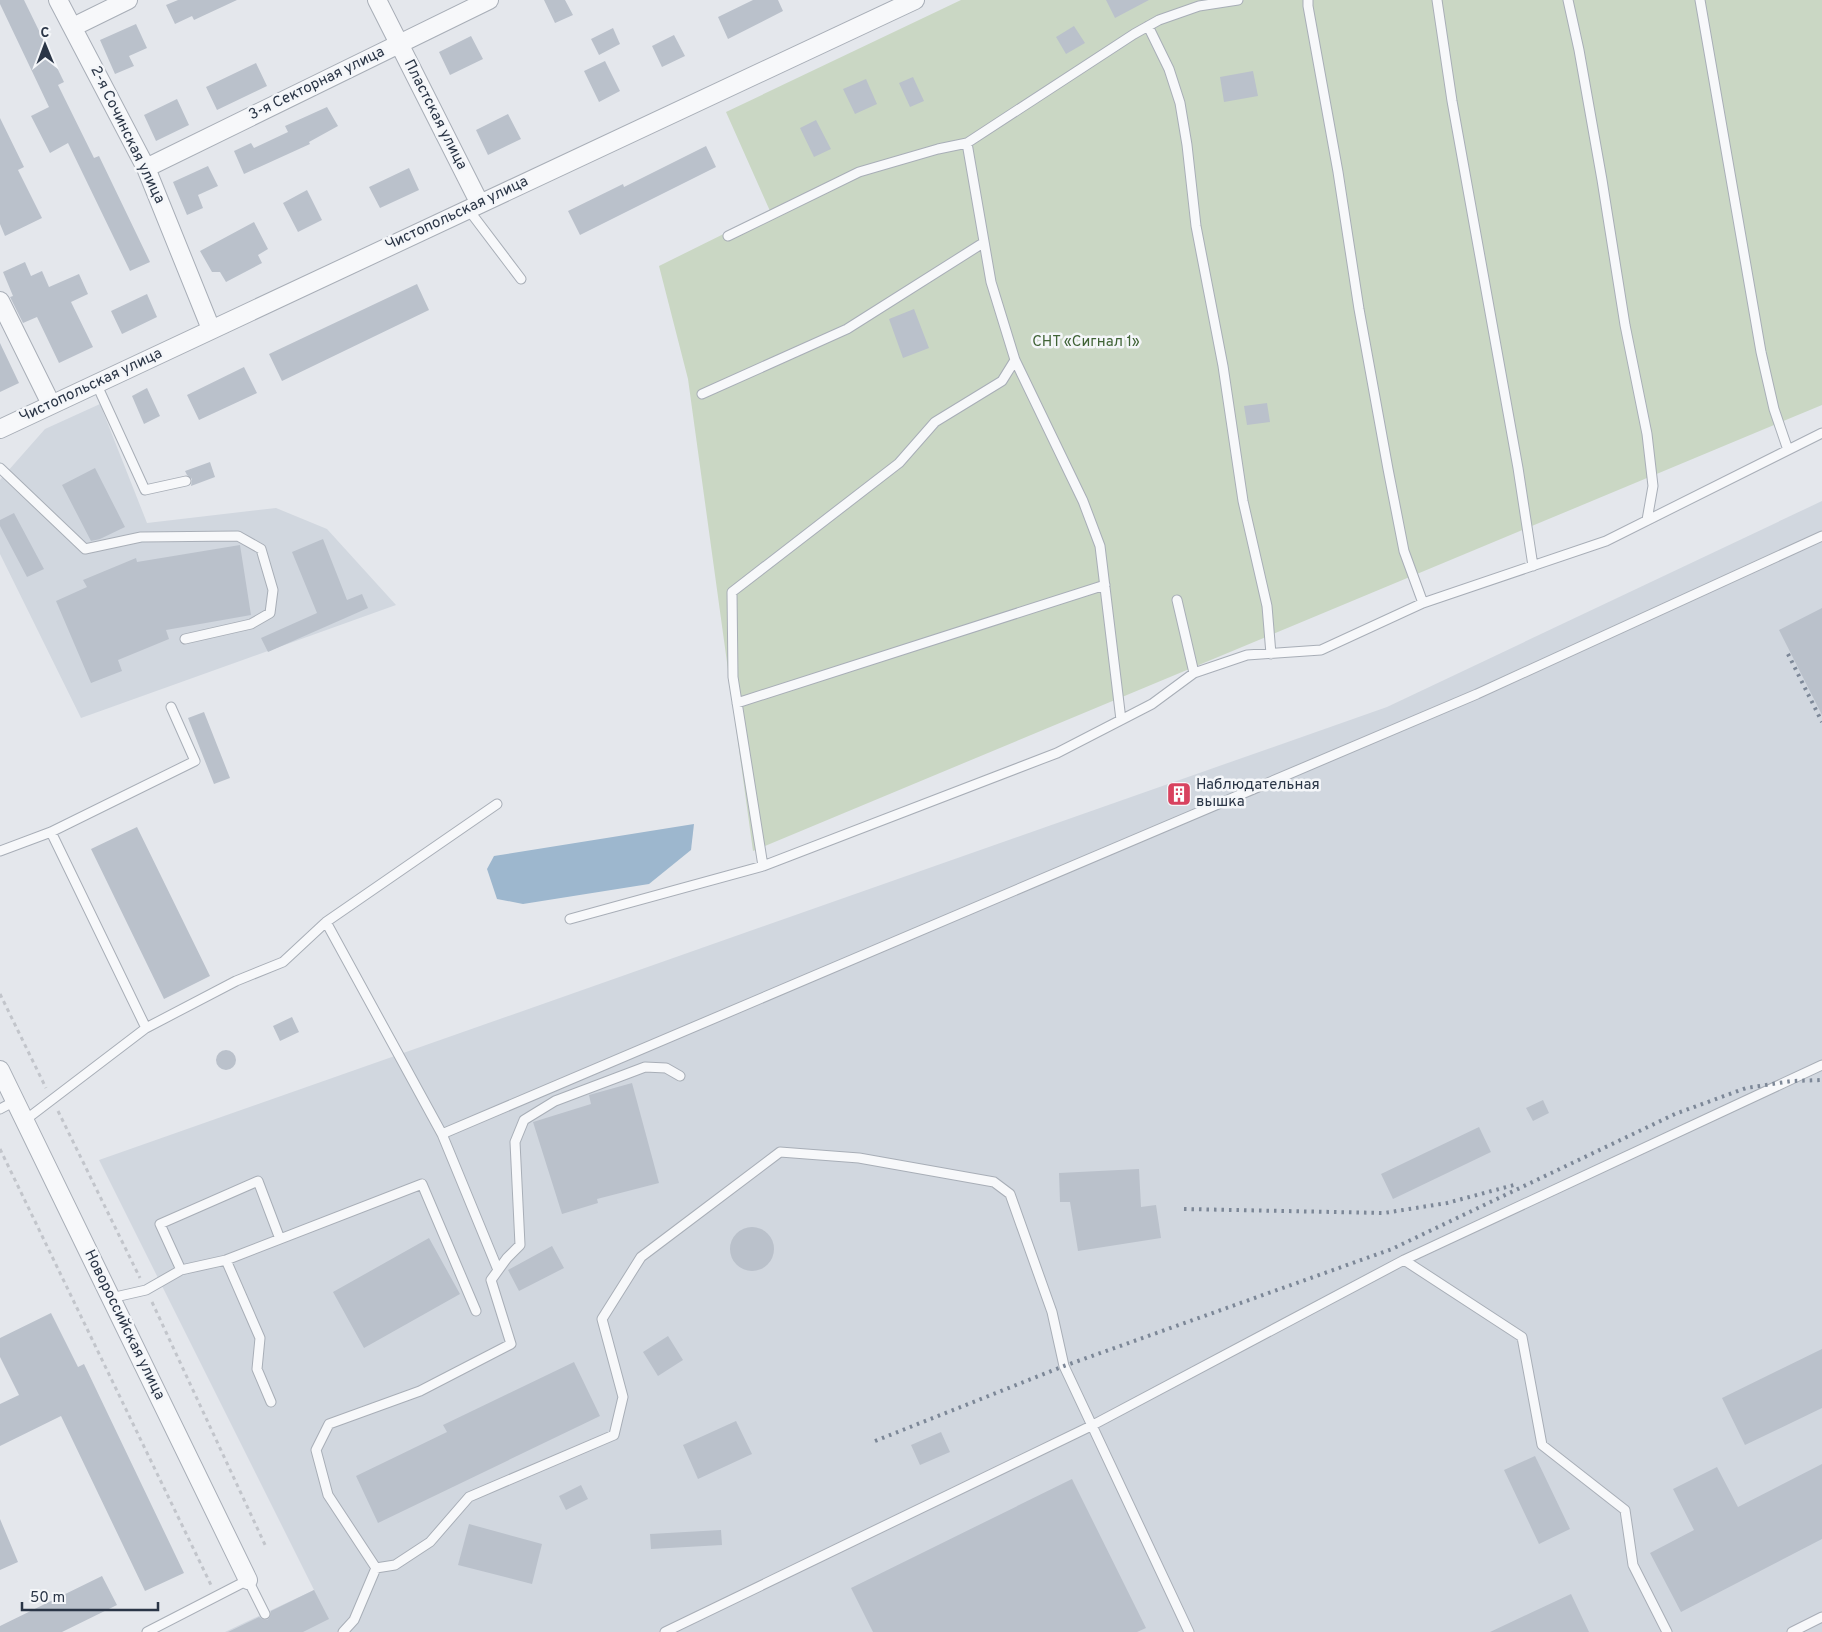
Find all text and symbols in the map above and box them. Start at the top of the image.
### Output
north arrow [20,20,70,70]
text: С [40,25,49,42]
street label: 3-я Секторная улица [246,43,388,125]
street label: Пластская улица [399,57,471,173]
street label: 2-я Сочинская улица [85,63,169,207]
street label: Чистопольская улица [382,172,532,256]
park label: СНТ «Сигнал 1» [1032,333,1140,352]
street label: Чистопольская улица [16,344,166,428]
place label: Наблюдательная вышка [1196,776,1320,812]
building icon: Наблюдательная вышка [1166,781,1192,807]
street label: Новороссийская улица [79,1247,169,1403]
scale bar [22,1580,159,1612]
text: 50 m [30,1589,65,1608]

